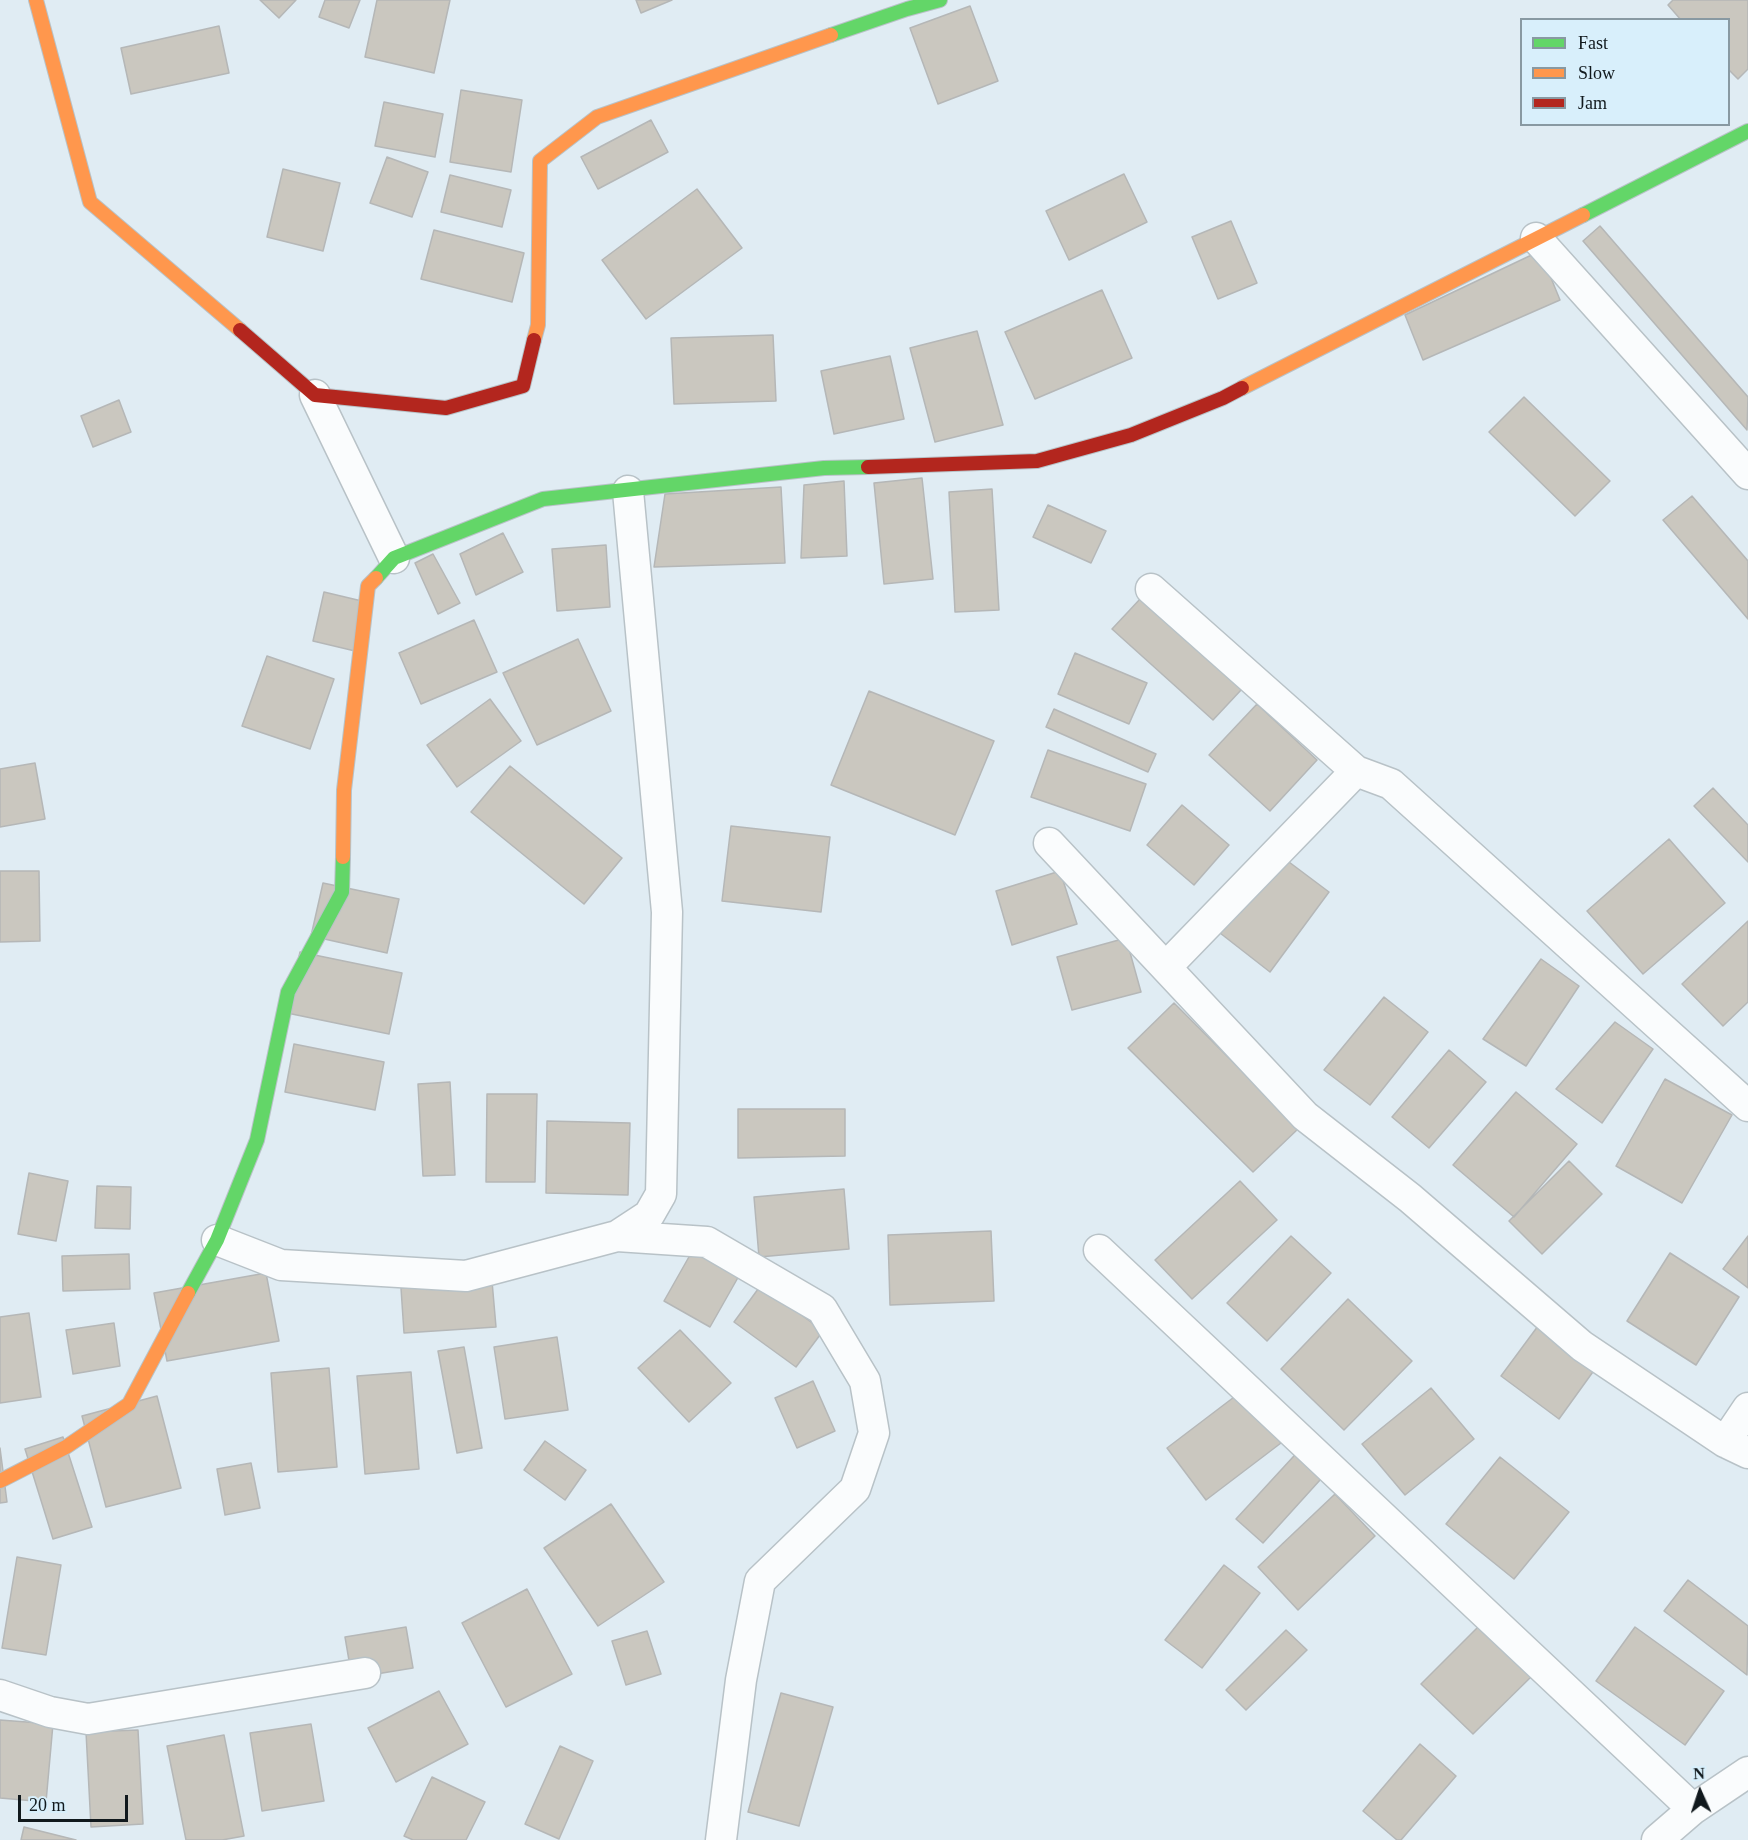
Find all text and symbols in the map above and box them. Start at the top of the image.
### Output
legend [1520,18,1730,126]
text: Fast [1578,33,1608,53]
text: Slow [1578,63,1615,83]
text: Jam [1578,93,1607,113]
north arrow [1670,1762,1730,1822]
text: N [1693,1765,1705,1782]
scale bar [21,1783,130,1821]
text: 20 m [29,1795,66,1815]

